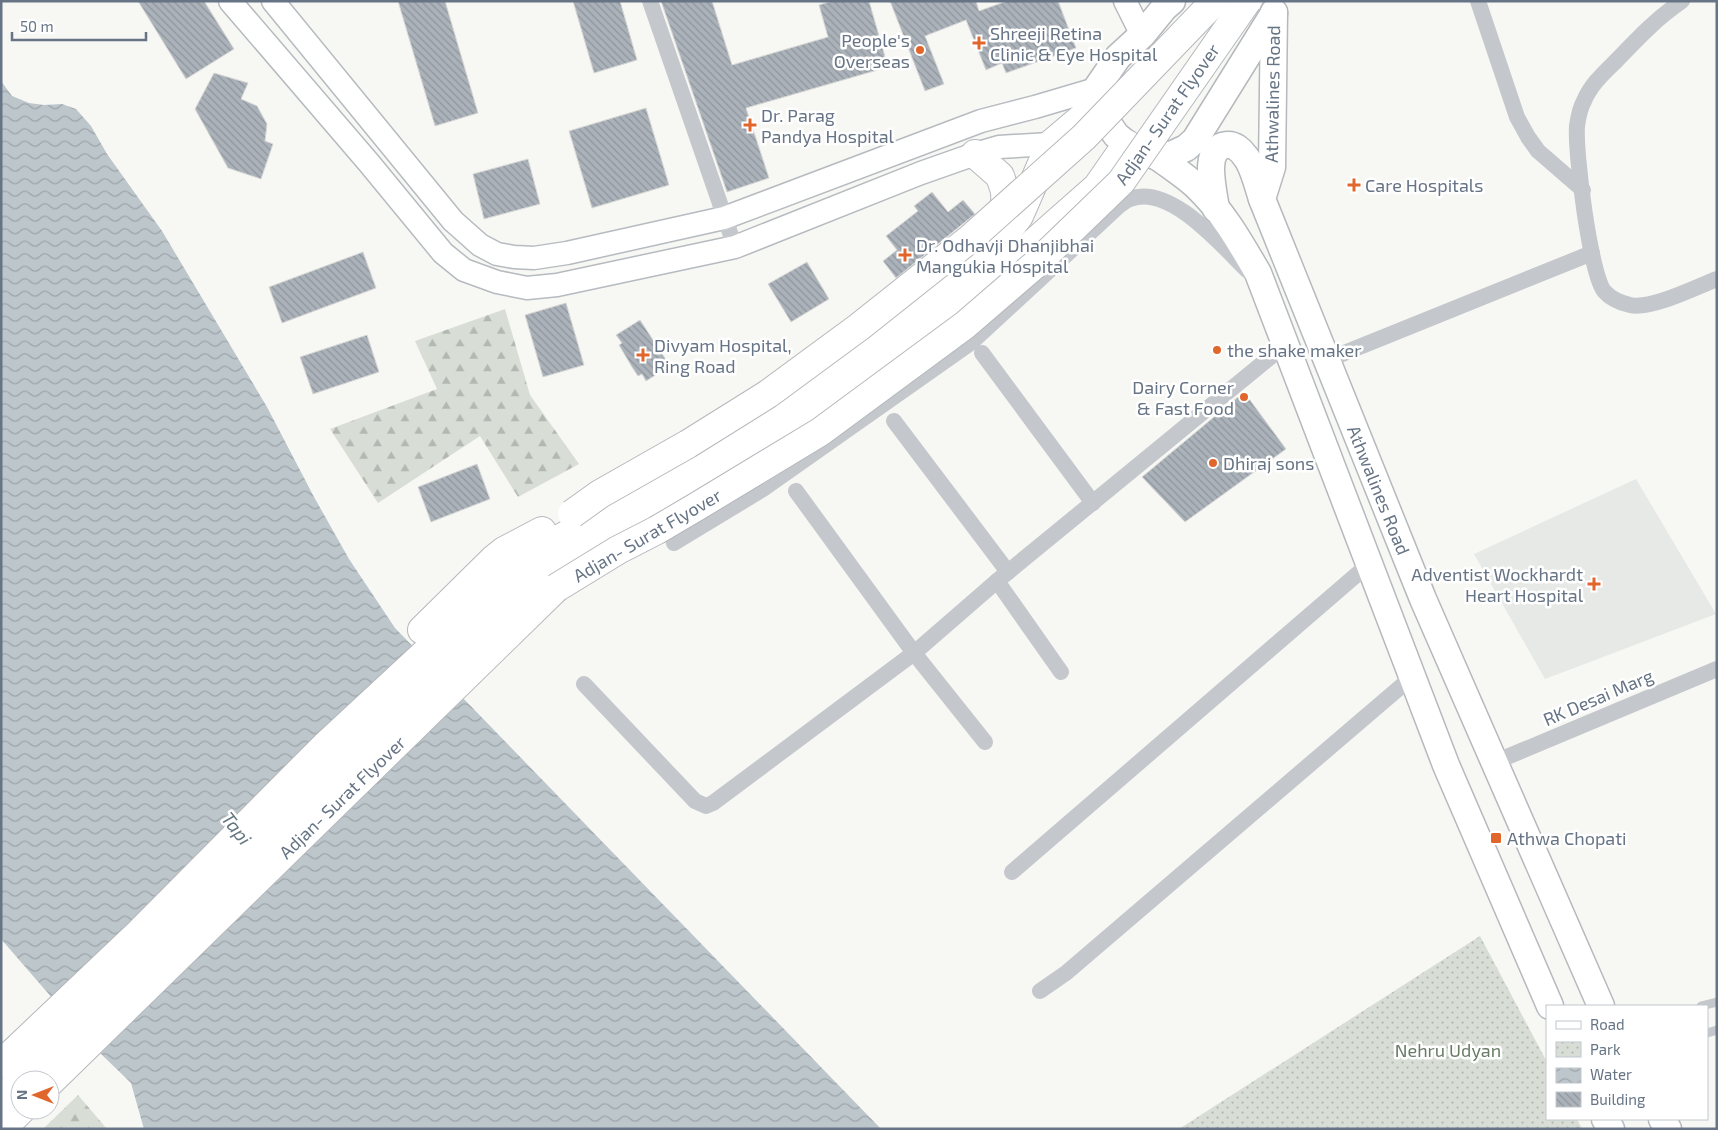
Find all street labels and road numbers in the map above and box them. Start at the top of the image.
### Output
street label: Athwalines Road [1260,25,1284,163]
street label: Adjan- Surat Flyover [1110,39,1224,189]
street label: Athwalines Road [1343,422,1415,558]
street label: Adjan- Surat Flyover [569,484,725,586]
street label: RK Desai Marg [1540,664,1656,730]
street label: Adjan- Surat Flyover [274,731,410,863]

